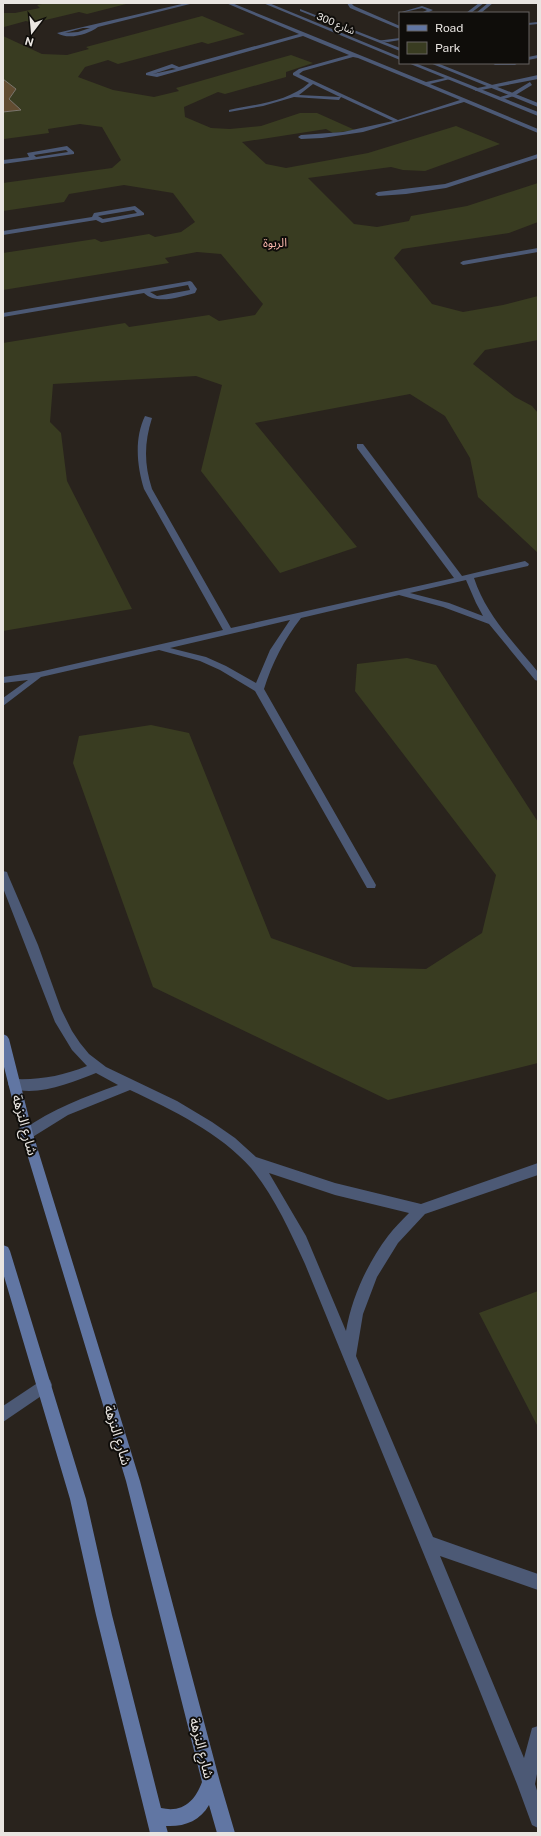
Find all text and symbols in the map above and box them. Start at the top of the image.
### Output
street label: شارع 300 [314,10,357,38]
north arrow [12,12,52,52]
legend [399,12,529,64]
text: Road [435,21,463,35]
text: N [23,35,35,49]
text: Park [435,41,461,55]
district label: الربوة [263,236,287,250]
street label: شارع النزهة [6,1093,41,1158]
street label: شارع النزهة [98,1403,135,1468]
street label: شارع النزهة [184,1716,217,1781]

